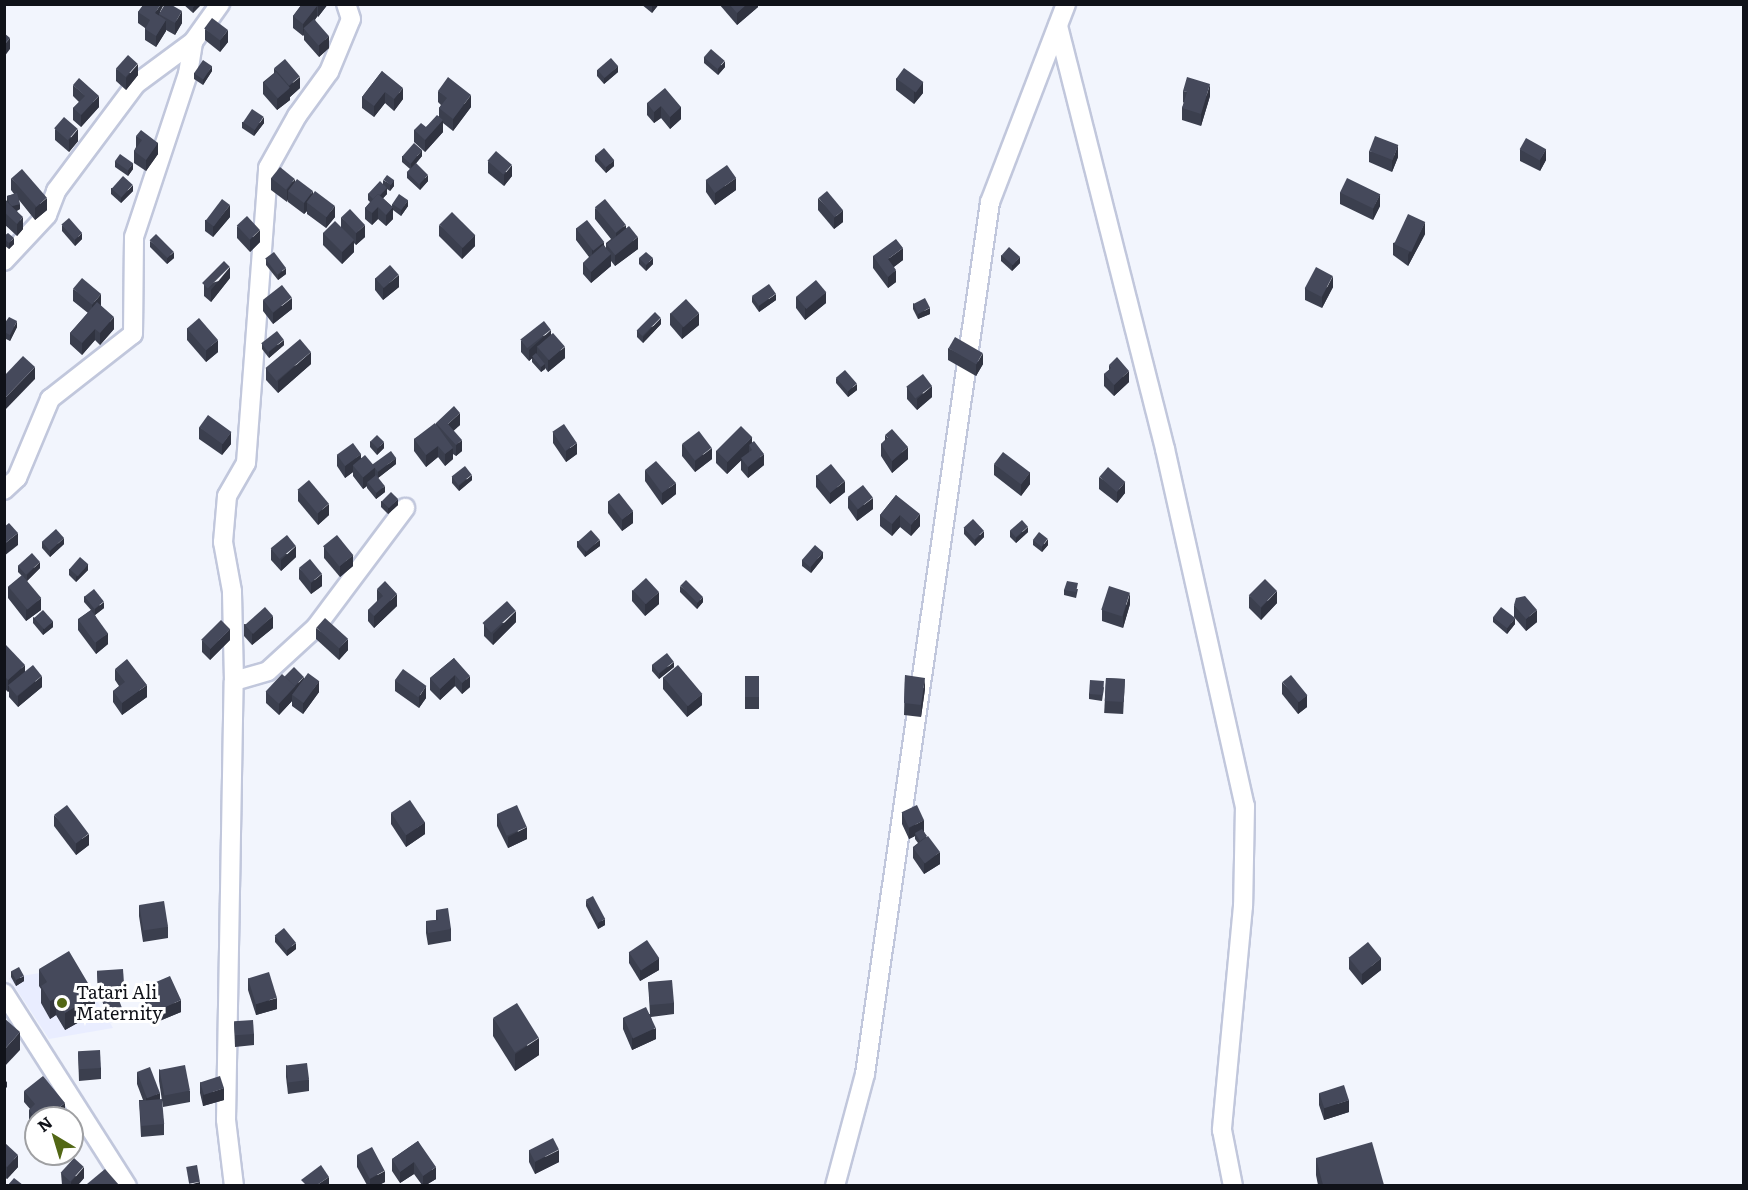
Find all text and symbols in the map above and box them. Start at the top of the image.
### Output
place label: Tatari Ali Maternity [76,982,163,1024]
marker: Tatari Ali Maternity [53,994,71,1012]
north arrow [24,1106,84,1166]
text: N [31,1110,57,1137]

